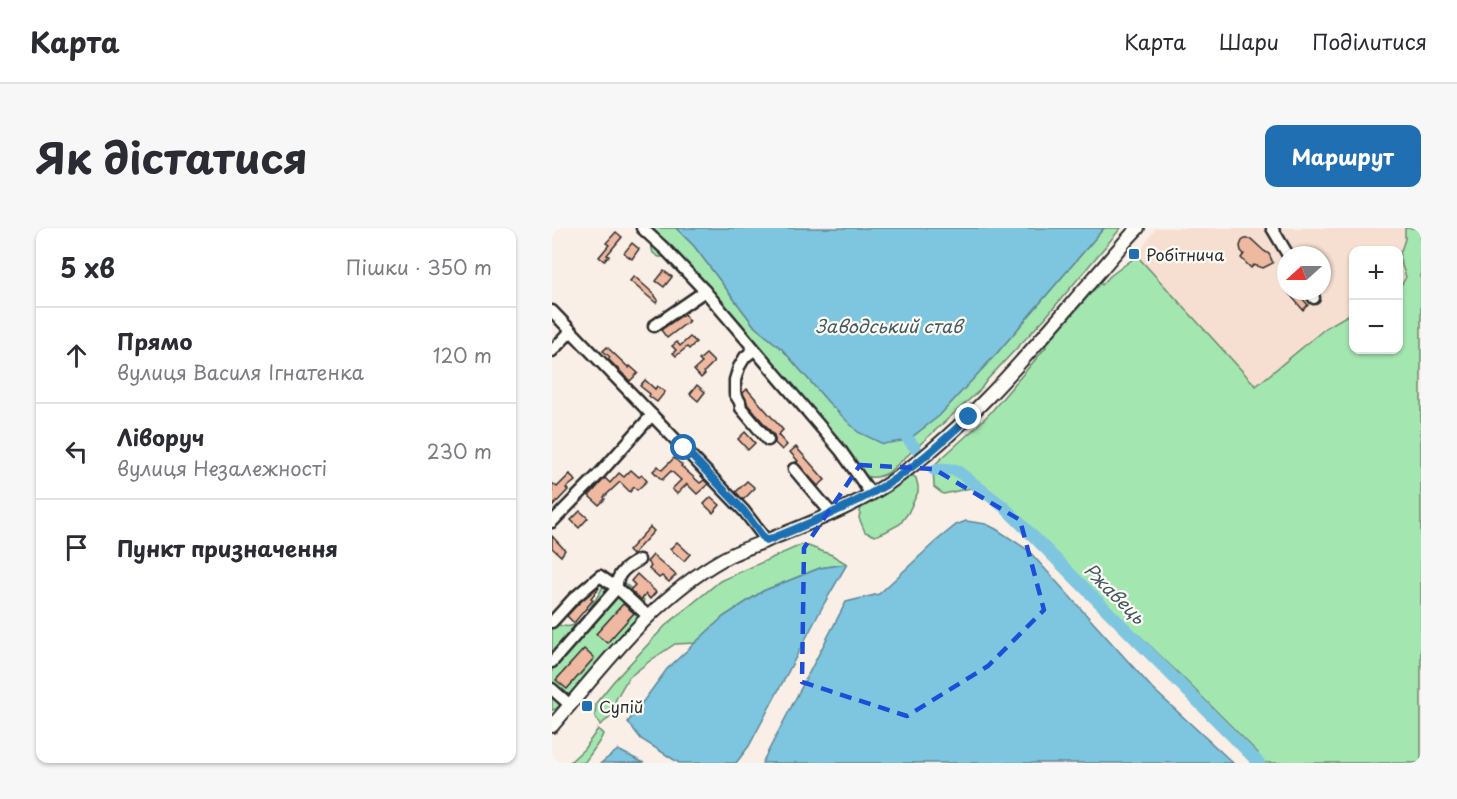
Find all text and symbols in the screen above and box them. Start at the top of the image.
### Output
text: Карта [30,20,120,63]
text: Карта [1124,25,1186,57]
text: Шари [1219,25,1279,57]
text: Поділитися [1312,25,1427,57]
text: Як дістатися [36,125,308,188]
button: Маршрут [1265,125,1421,187]
place label: Робітнича [1146,242,1224,266]
north arrow [1277,246,1331,300]
map controls [1349,246,1403,354]
button: + [1349,246,1403,300]
marker: Робітнича [1127,247,1141,261]
text: 5 хв [60,248,115,287]
text: Пішки · 350 m [346,252,492,282]
button: − [1349,300,1403,354]
water label: Заводський став [816,312,965,339]
text: Прямо [117,324,192,357]
icon: ahead [60,339,93,372]
text: 120 m [433,340,492,370]
text: вулиця Василя Ігнатенка [117,357,364,387]
route end [955,403,981,429]
text: Ліворуч [117,420,204,453]
route start [670,434,696,460]
icon: left [60,435,93,468]
text: 230 m [427,436,492,466]
text: вулиця Незалежності [117,453,327,483]
icon: arrive [60,531,93,564]
text: Пункт призначення [117,531,338,564]
water label: Ржавець [1078,556,1152,630]
place label: Супій [599,694,643,718]
marker: Супій [580,699,594,713]

